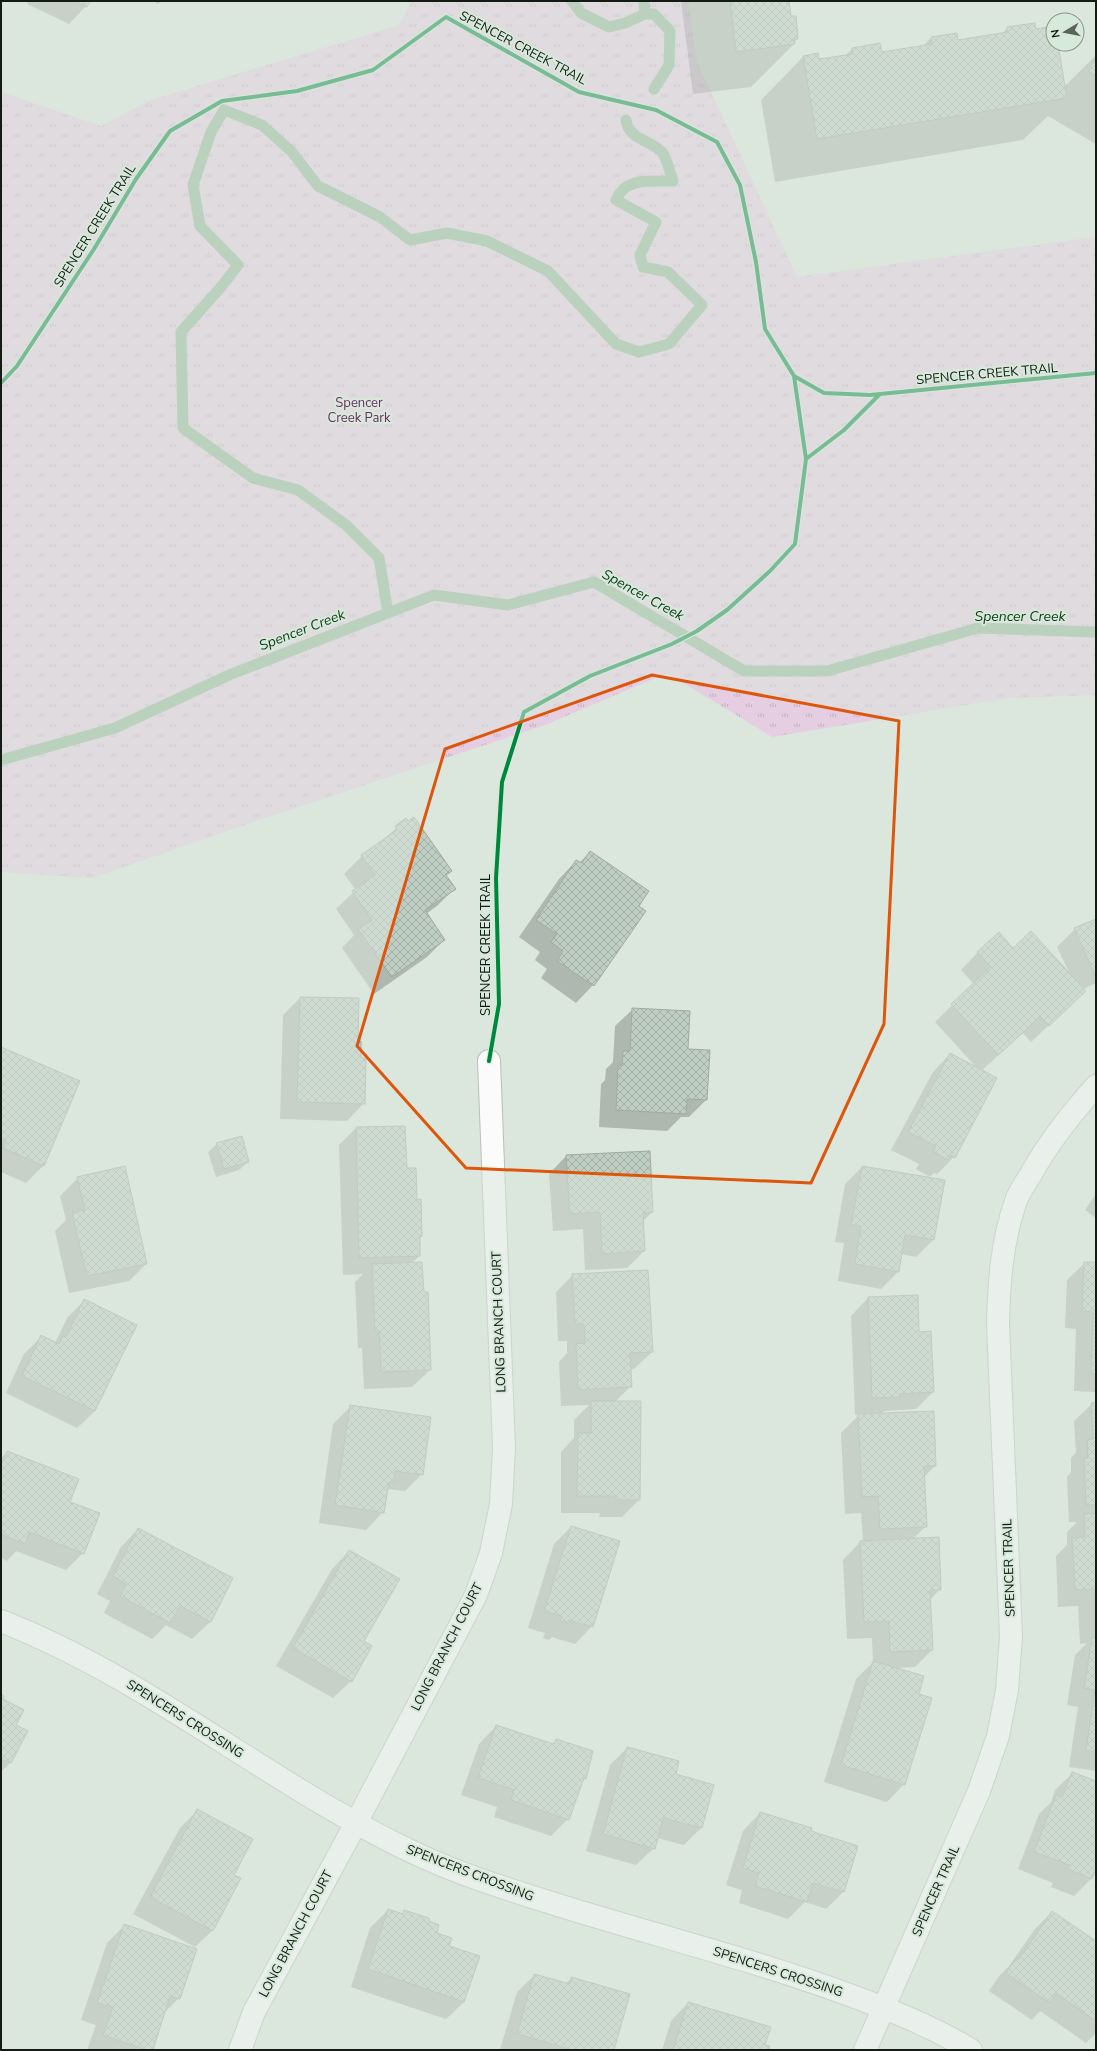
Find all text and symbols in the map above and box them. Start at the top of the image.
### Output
street label: SPENCER CREEK TRAIL [456,7,590,89]
north arrow [1045,12,1085,52]
text: N [1048,28,1064,39]
street label: SPENCER CREEK TRAIL [50,161,140,291]
street label: SPENCER CREEK TRAIL [915,359,1059,389]
park label: Spencer Creek Park [328,394,391,427]
water label: Spencer Creek [599,565,688,626]
water label: Spencer Creek [256,605,349,655]
water label: Spencer Creek [975,607,1066,626]
street label: SPENCER CREEK TRAIL [477,874,495,1016]
street label: LONG BRANCH COURT [488,1251,510,1393]
street label: SPENCER TRAIL [998,1519,1020,1617]
street label: LONG BRANCH COURT [407,1580,487,1714]
street label: SPENCERS CROSSING [123,1675,247,1763]
street label: SPENCERS CROSSING [404,1840,536,1906]
street label: SPENCER TRAIL [908,1843,964,1939]
street label: LONG BRANCH COURT [255,1867,337,2001]
street label: SPENCERS CROSSING [711,1943,845,2001]

